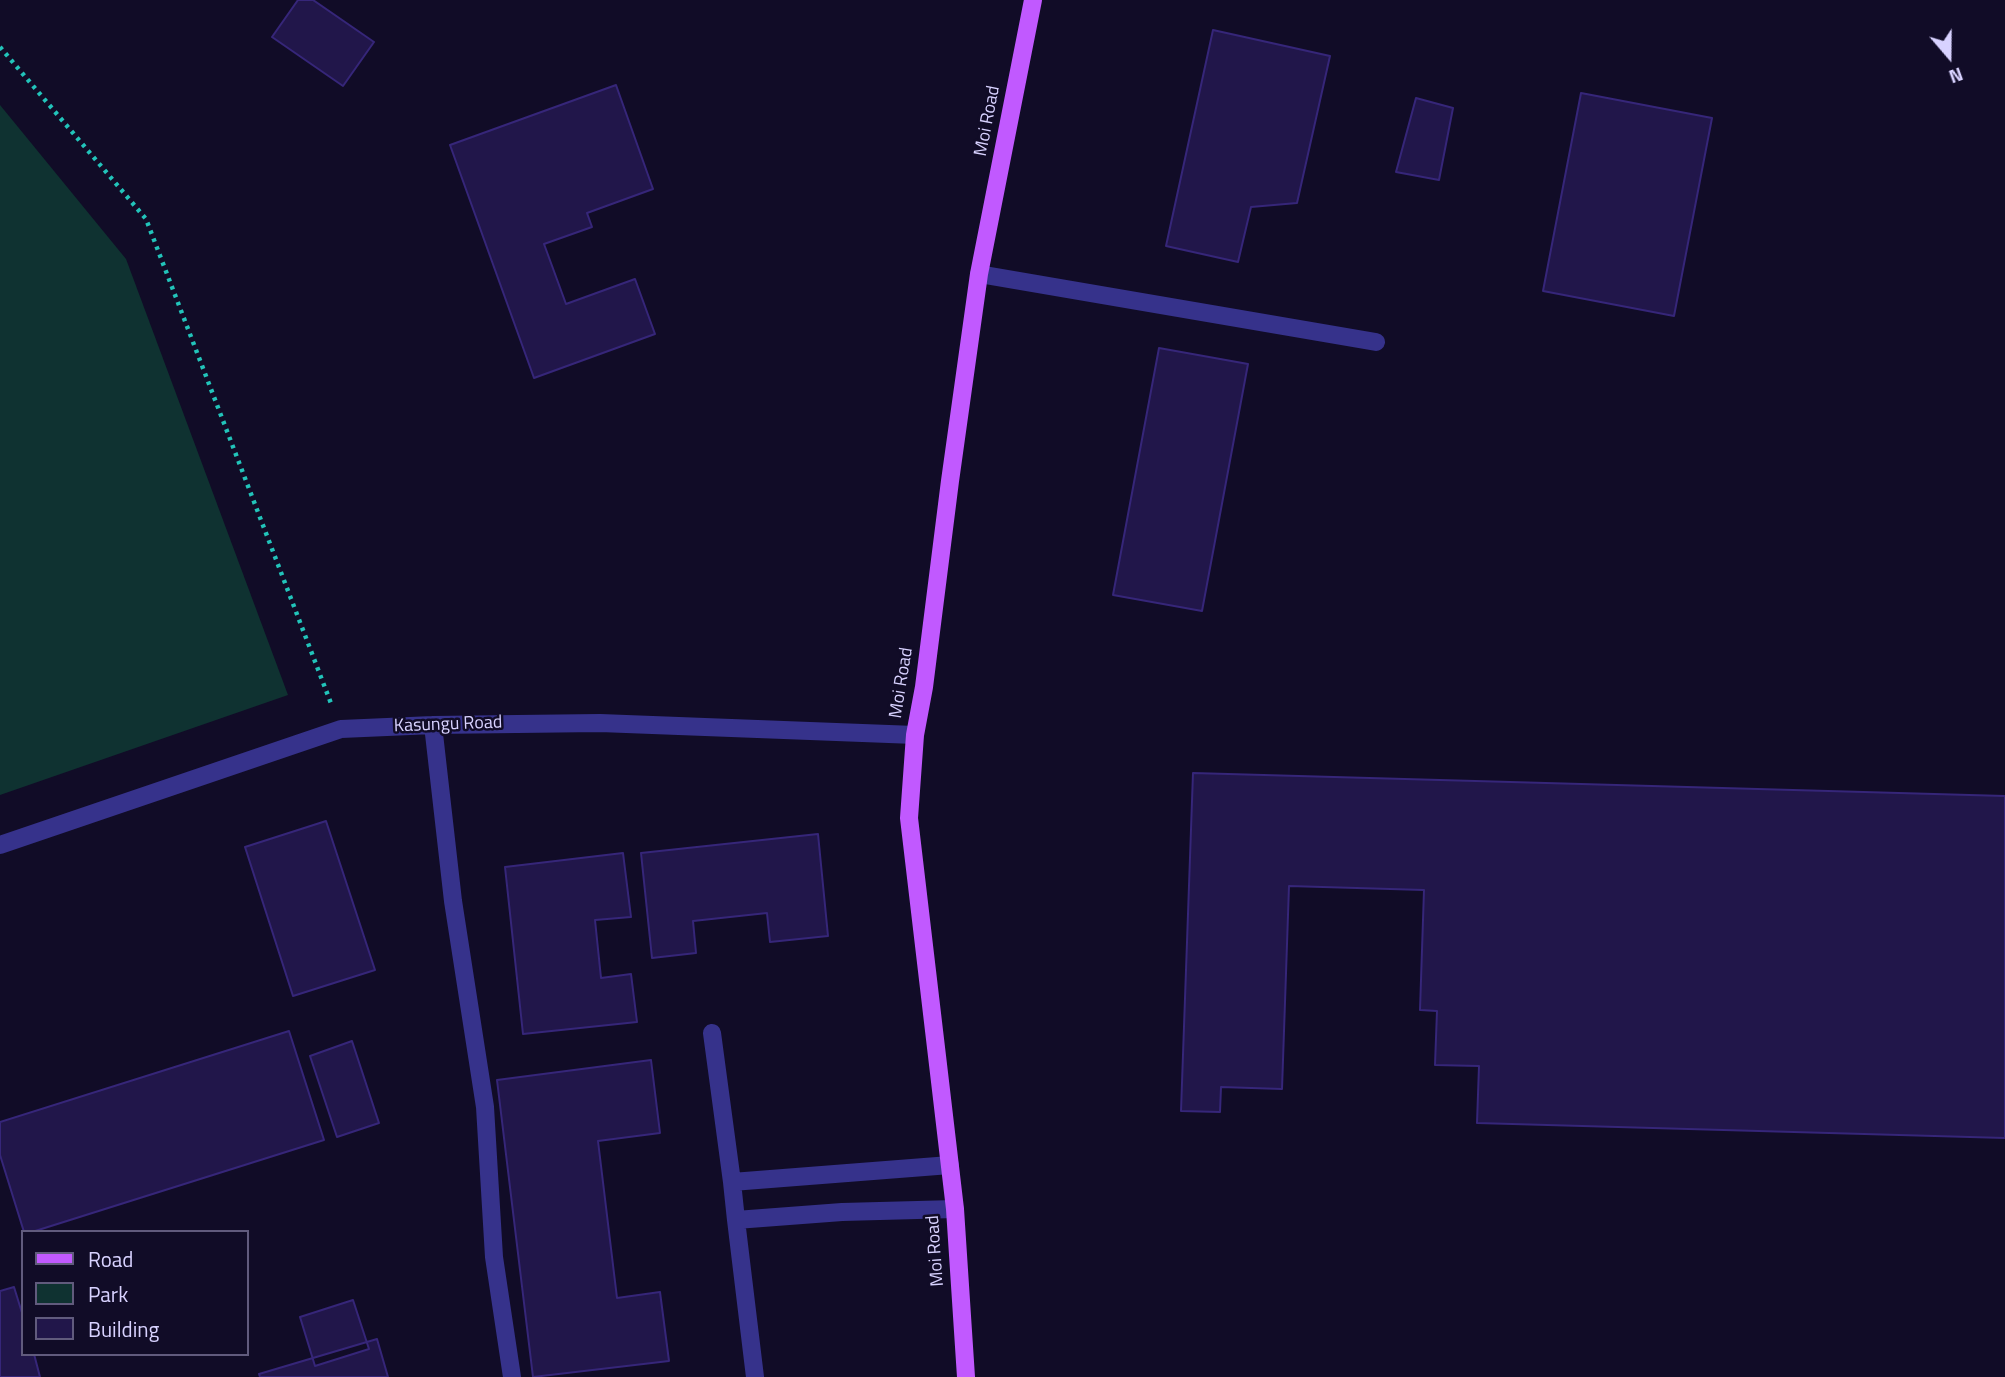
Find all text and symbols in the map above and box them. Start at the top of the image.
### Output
north arrow [1914,21,1984,91]
text: N [1945,60,1968,92]
street label: Moi Road [971,84,1005,158]
street label: Moi Road [886,646,918,720]
street label: Kasungu Road [393,712,503,738]
street label: Moi Road [923,1215,949,1287]
legend [21,1230,248,1356]
text: Road [88,1243,133,1275]
text: Park [88,1278,128,1310]
text: Building [88,1313,159,1345]

